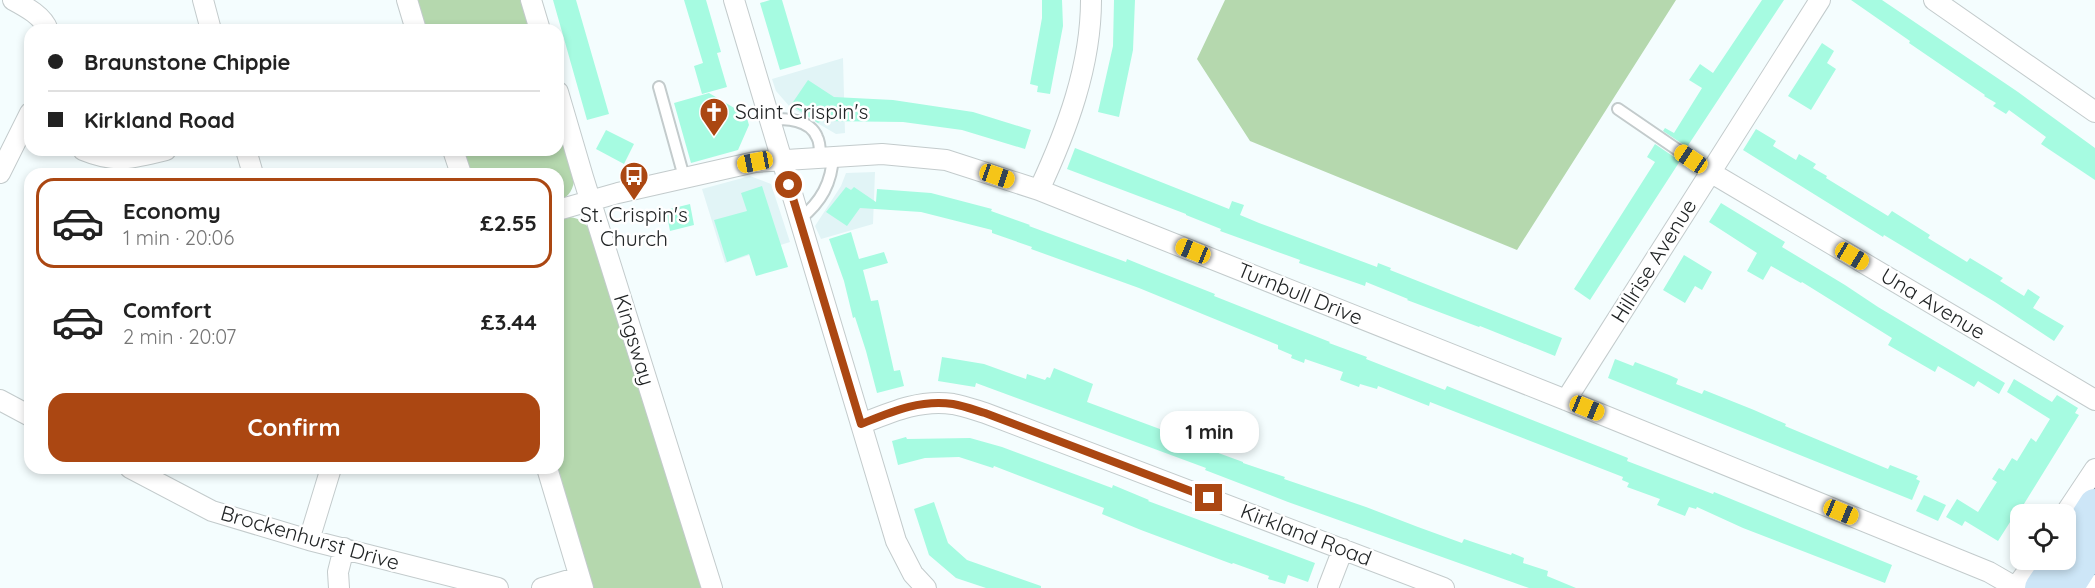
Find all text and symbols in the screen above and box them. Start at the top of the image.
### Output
text: Braunstone Chippie [84,48,290,76]
church icon: Saint Crispin's [698,96,730,138]
place label: Saint Crispin's [735,98,868,124]
text: Kirkland Road [84,106,235,134]
car [1671,141,1711,177]
car [736,150,774,174]
bus stop icon: St. Crispin's Church [618,160,650,202]
car [977,162,1017,190]
route start [775,171,802,198]
street label: Hillrise Avenue [1605,194,1702,327]
icon: car [51,196,105,250]
text: Economy [123,197,221,225]
place label: St. Crispin's Church [580,201,688,251]
text: £2.55 [480,209,537,237]
text: 1 min · 20:06 [123,225,234,250]
car [1173,236,1213,266]
car [1832,239,1872,273]
street label: Turnbull Drive [1234,256,1367,330]
street label: Una Avenue [1877,262,1991,345]
street label: Kingsway [609,291,661,388]
icon: car [51,295,105,349]
text: Comfort [123,296,212,324]
text: £3.44 [481,308,537,336]
text: 2 min · 20:07 [123,324,236,349]
button: Confirm [48,393,540,462]
car [1567,393,1607,423]
callout: 1 min [1160,411,1258,453]
text: 1 min [1185,419,1234,444]
route end [1195,484,1222,511]
street label: Kirkland Road [1237,497,1375,571]
car [1821,497,1861,527]
street label: Brockenhurst Drive [218,499,403,575]
map controls [2010,504,2076,570]
button: locate [2010,504,2076,570]

